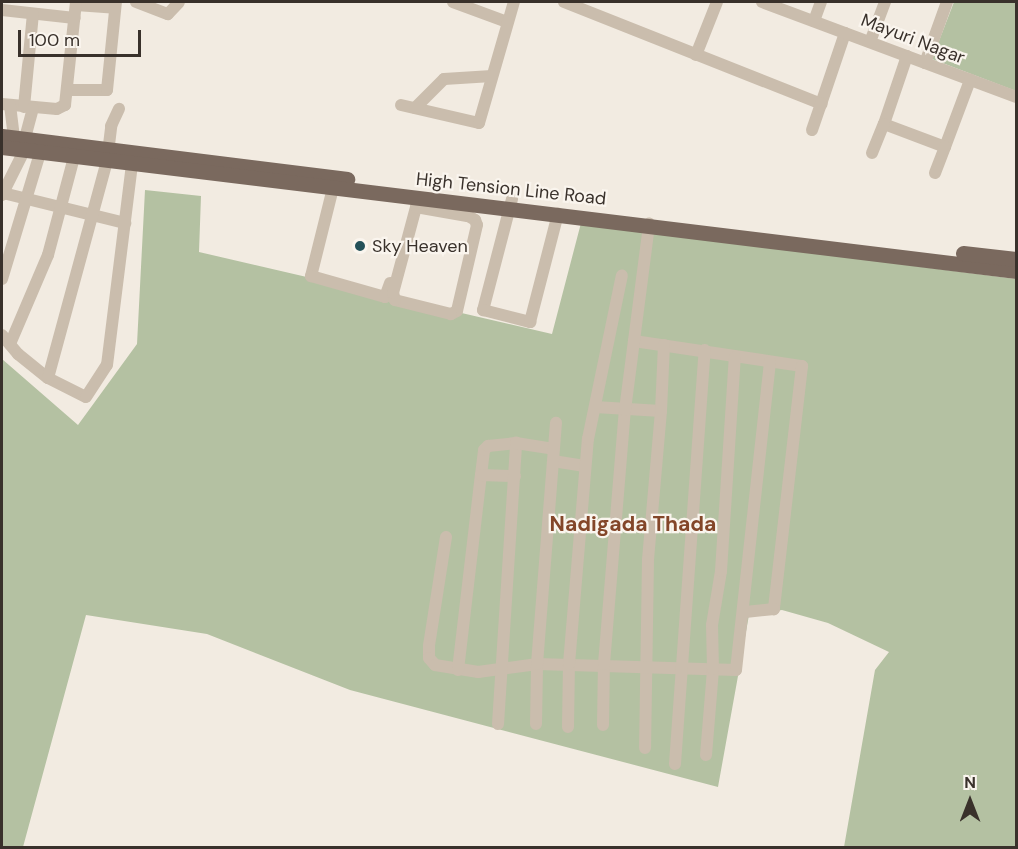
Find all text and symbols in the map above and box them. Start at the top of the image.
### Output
street label: Mayuri Nagar [858,9,968,69]
scale bar [21,18,144,56]
text: 100 m [29,28,80,52]
street label: High Tension Line Road [415,168,607,210]
place label: Sky Heaven [372,235,468,257]
marker: Sky Heaven [353,239,367,253]
district label: Nadigada Thada [550,511,716,537]
north arrow [940,771,1000,831]
text: N [964,772,976,793]

